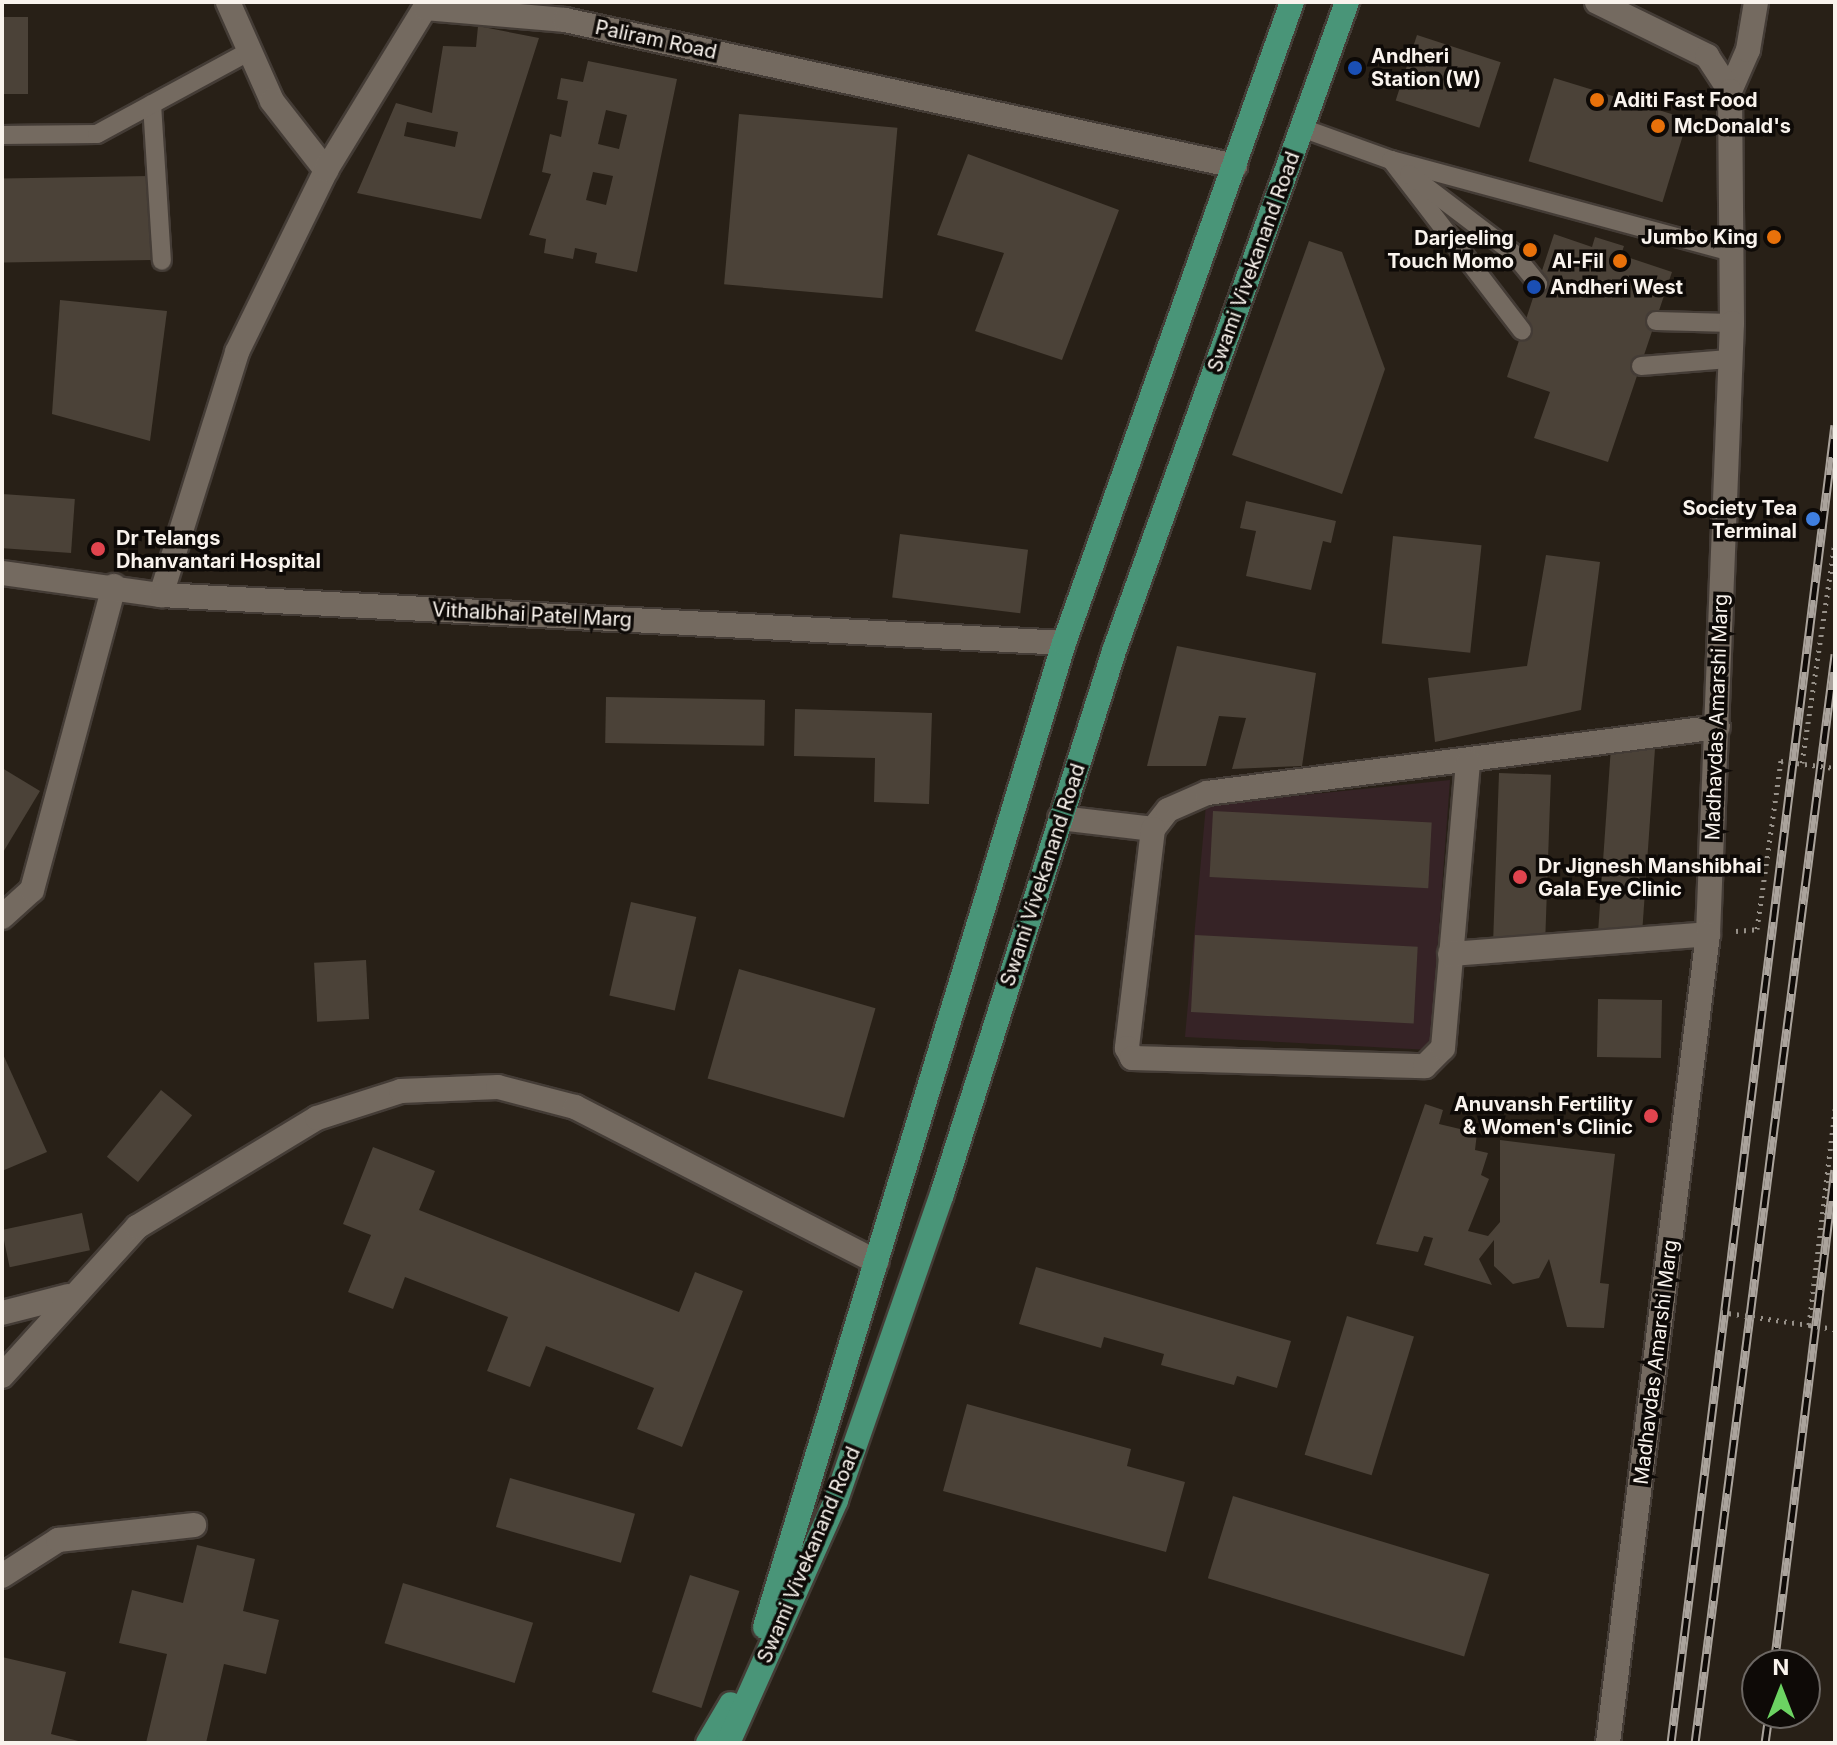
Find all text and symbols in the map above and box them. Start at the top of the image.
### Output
street label: Paliram Road [593,15,719,65]
place label: Andheri Station (W) [1371,44,1481,91]
marker: Andheri Station (W) [1346,59,1364,77]
place label: Aditi Fast Food [1613,88,1758,112]
marker: Aditi Fast Food [1588,91,1606,109]
place label: McDonald's [1674,114,1791,138]
marker: McDonald's [1649,117,1667,135]
street label: Swami Vivekanand Road [1203,149,1305,375]
place label: Jumbo King [1641,225,1758,249]
place label: Darjeeling Touch Momo [1387,226,1514,273]
marker: Jumbo King [1765,228,1783,246]
marker: Darjeeling Touch Momo [1521,241,1539,259]
place label: Al-Fil [1552,249,1604,273]
marker: Al-Fil [1611,252,1629,270]
place label: Andheri West [1550,275,1683,299]
marker: Andheri West [1525,278,1543,296]
place label: Society Tea Terminal [1682,496,1797,543]
marker: Society Tea Terminal [1804,510,1822,528]
place label: Dr Telangs Dhanvantari Hospital [116,526,321,573]
marker: Dr Telangs Dhanvantari Hospital [87,538,109,560]
street label: Madhavdas Amarshi Marg [1701,593,1733,841]
street label: Vithalbhai Patel Marg [431,598,633,632]
street label: Swami Vivekanand Road [996,761,1090,989]
place label: Dr Jignesh Manshibhai Gala Eye Clinic [1538,854,1762,901]
marker: Dr Jignesh Manshibhai Gala Eye Clinic [1509,866,1531,888]
place label: Anuvansh Fertility & Women's Clinic [1454,1092,1633,1139]
marker: Anuvansh Fertility & Women's Clinic [1640,1105,1662,1127]
street label: Madhavdas Amarshi Marg [1629,1238,1683,1486]
street label: Swami Vivekanand Road [752,1443,866,1667]
north arrow [1741,1649,1821,1729]
text: N [1773,1654,1789,1680]

